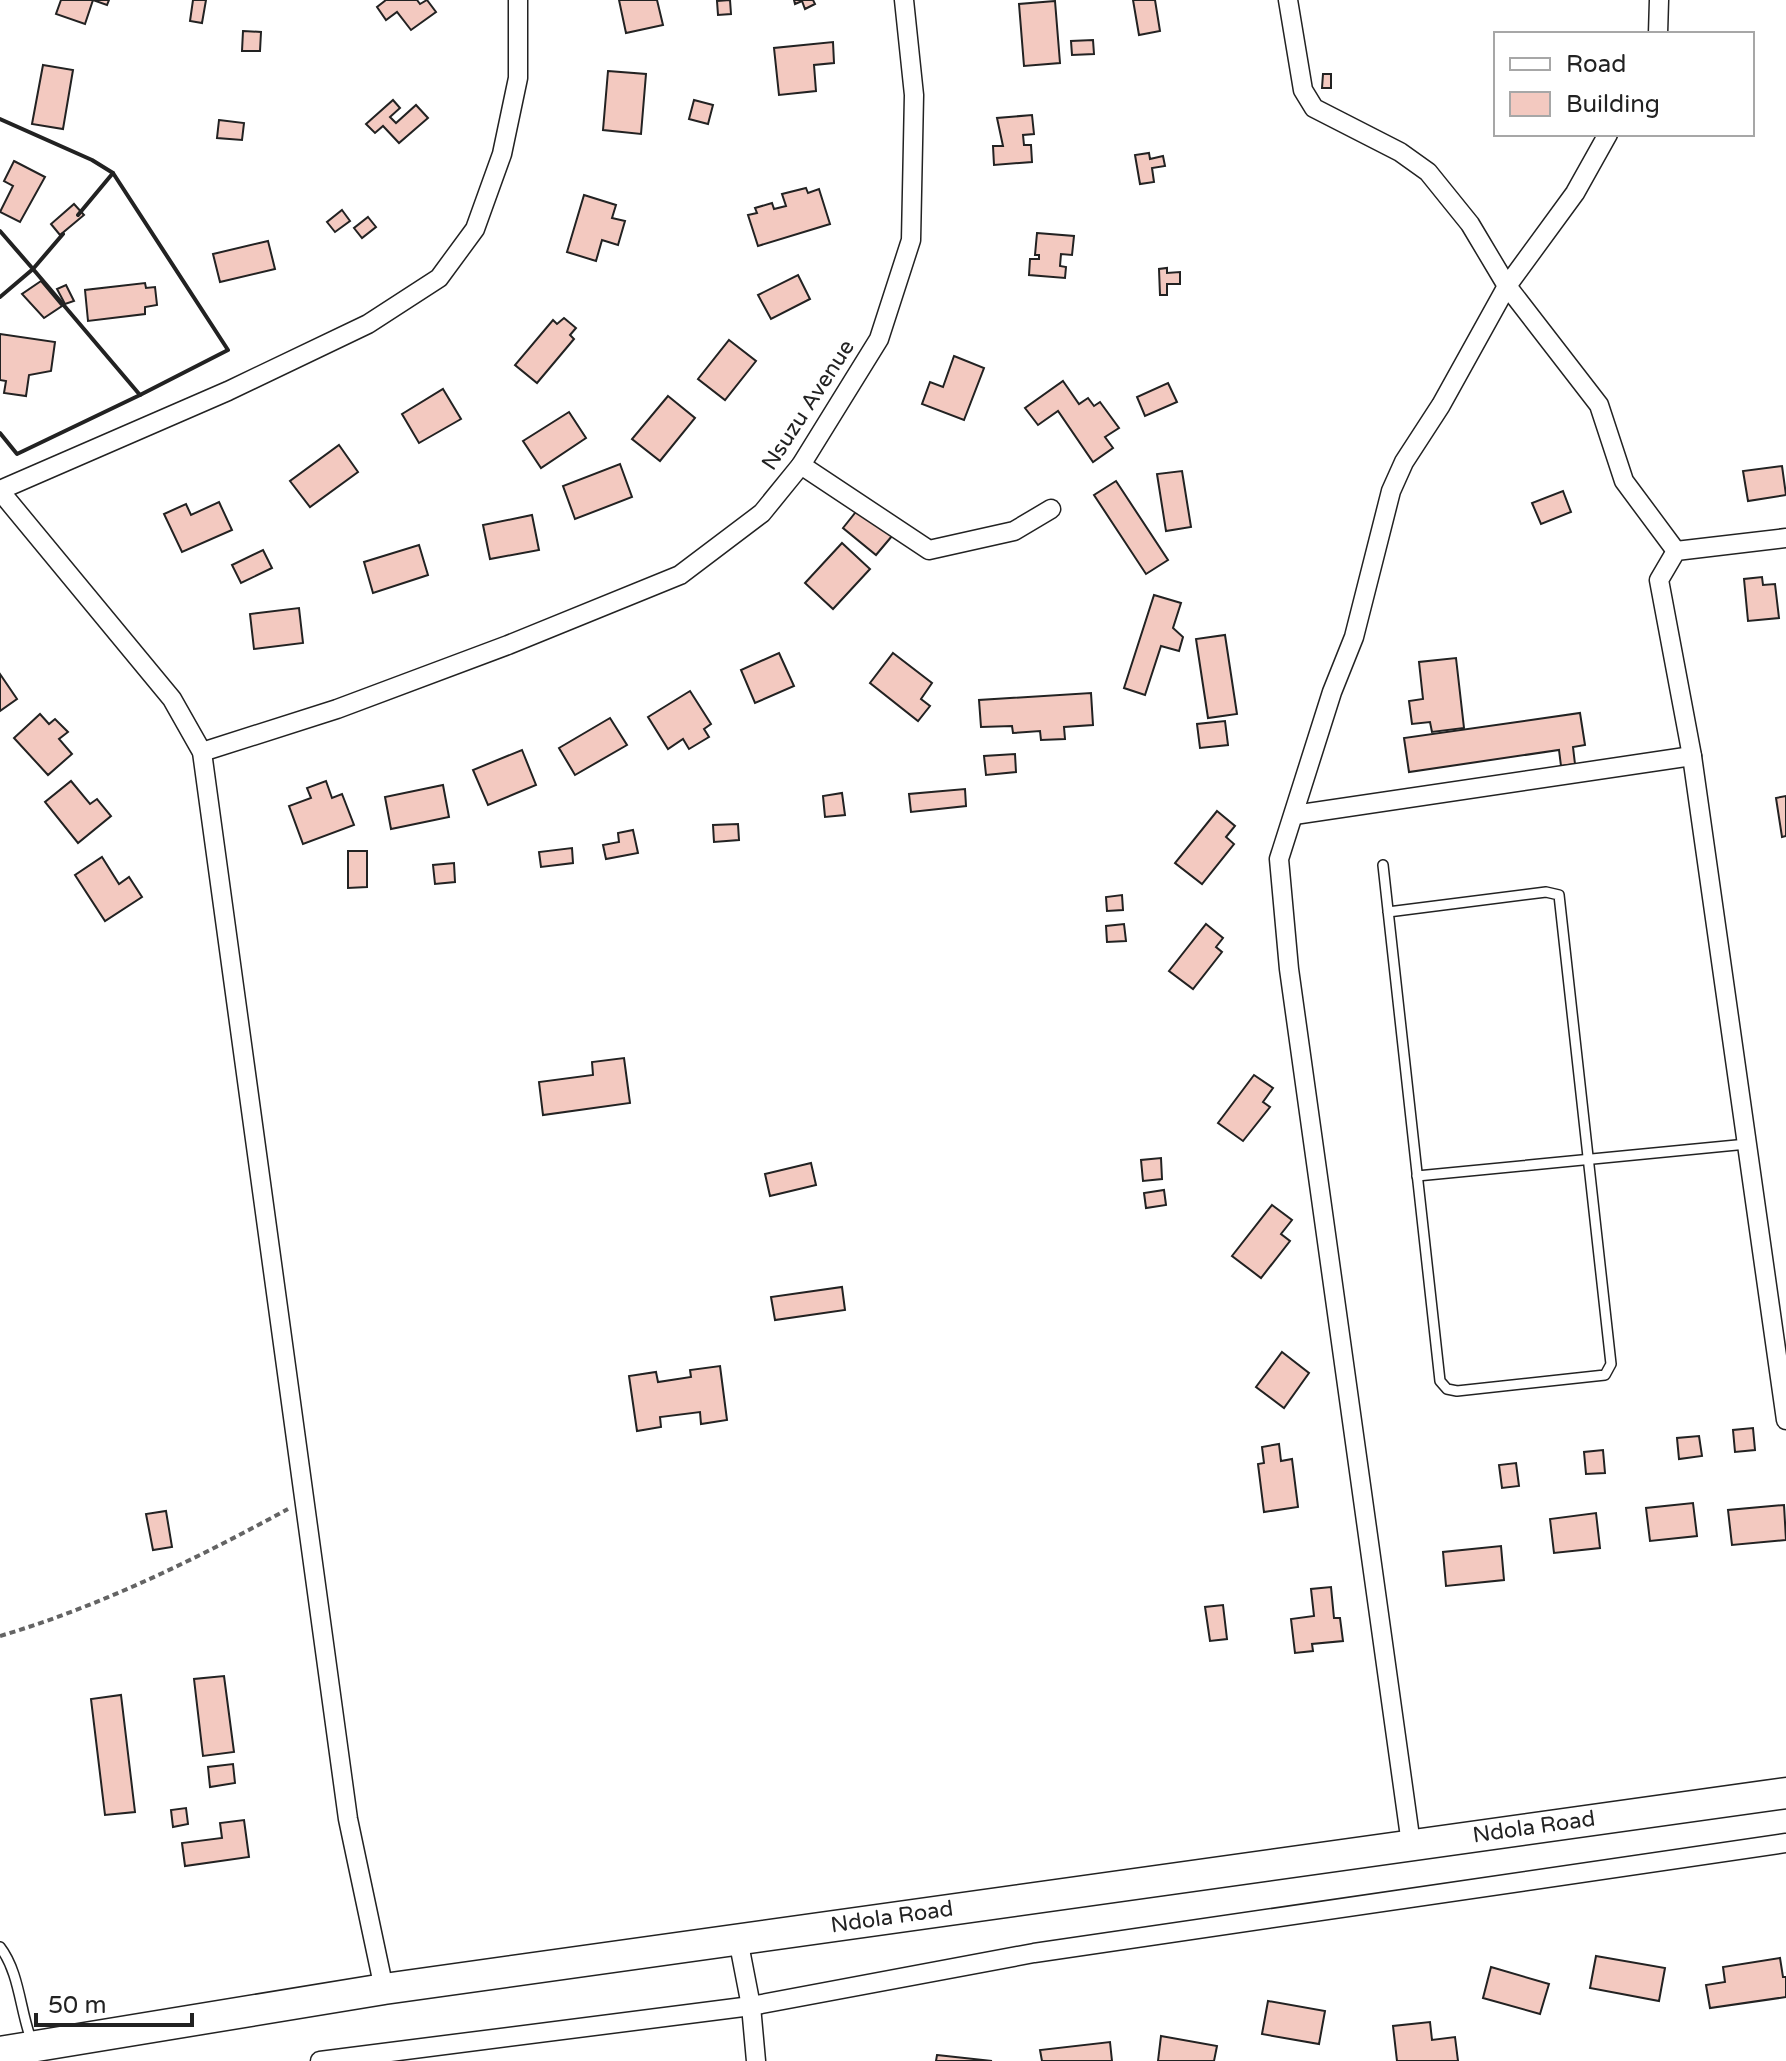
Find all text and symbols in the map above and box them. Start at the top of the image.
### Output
legend [1494,32,1754,136]
text: Road [1566,50,1626,79]
text: Building [1566,90,1660,119]
street label: Nsuzu Avenue [756,335,860,475]
street label: Ndola Road [1471,1806,1597,1848]
street label: Ndola Road [829,1896,955,1938]
scale bar [36,1977,192,2027]
text: 50 m [48,1991,106,2020]

